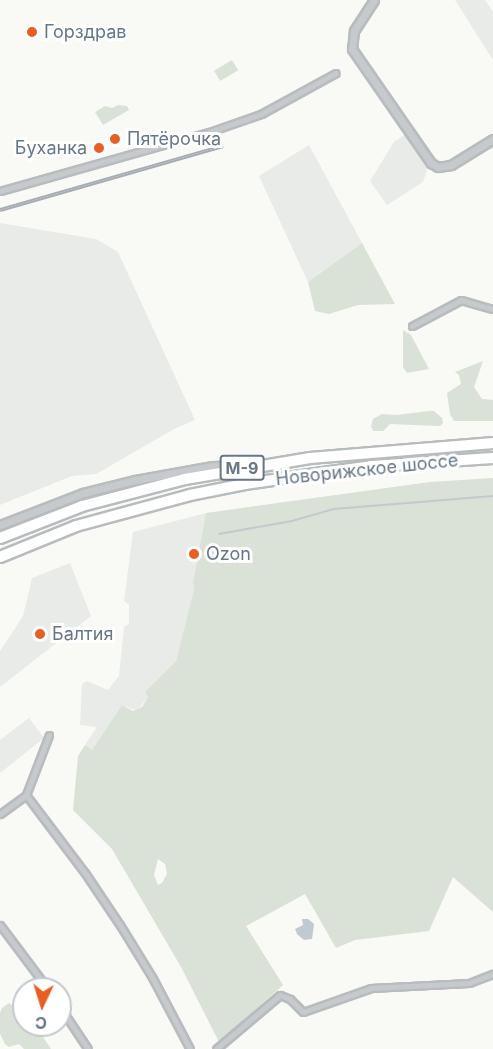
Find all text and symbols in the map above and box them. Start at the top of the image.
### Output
place label: Горздрав [44,21,126,43]
marker: Горздрав [25,25,39,39]
place label: Пятёрочка [127,128,221,150]
marker: Пятёрочка [108,132,122,146]
place label: Буханка [15,137,87,159]
marker: Буханка [92,141,106,155]
street label: Новорижское шоссе [275,450,459,490]
road number: М-9 [220,455,264,481]
place label: Ozon [206,543,251,565]
marker: Ozon [187,547,201,561]
place label: Балтия [52,623,113,645]
marker: Балтия [33,627,47,641]
north arrow [12,977,72,1037]
text: С [34,1013,47,1033]

